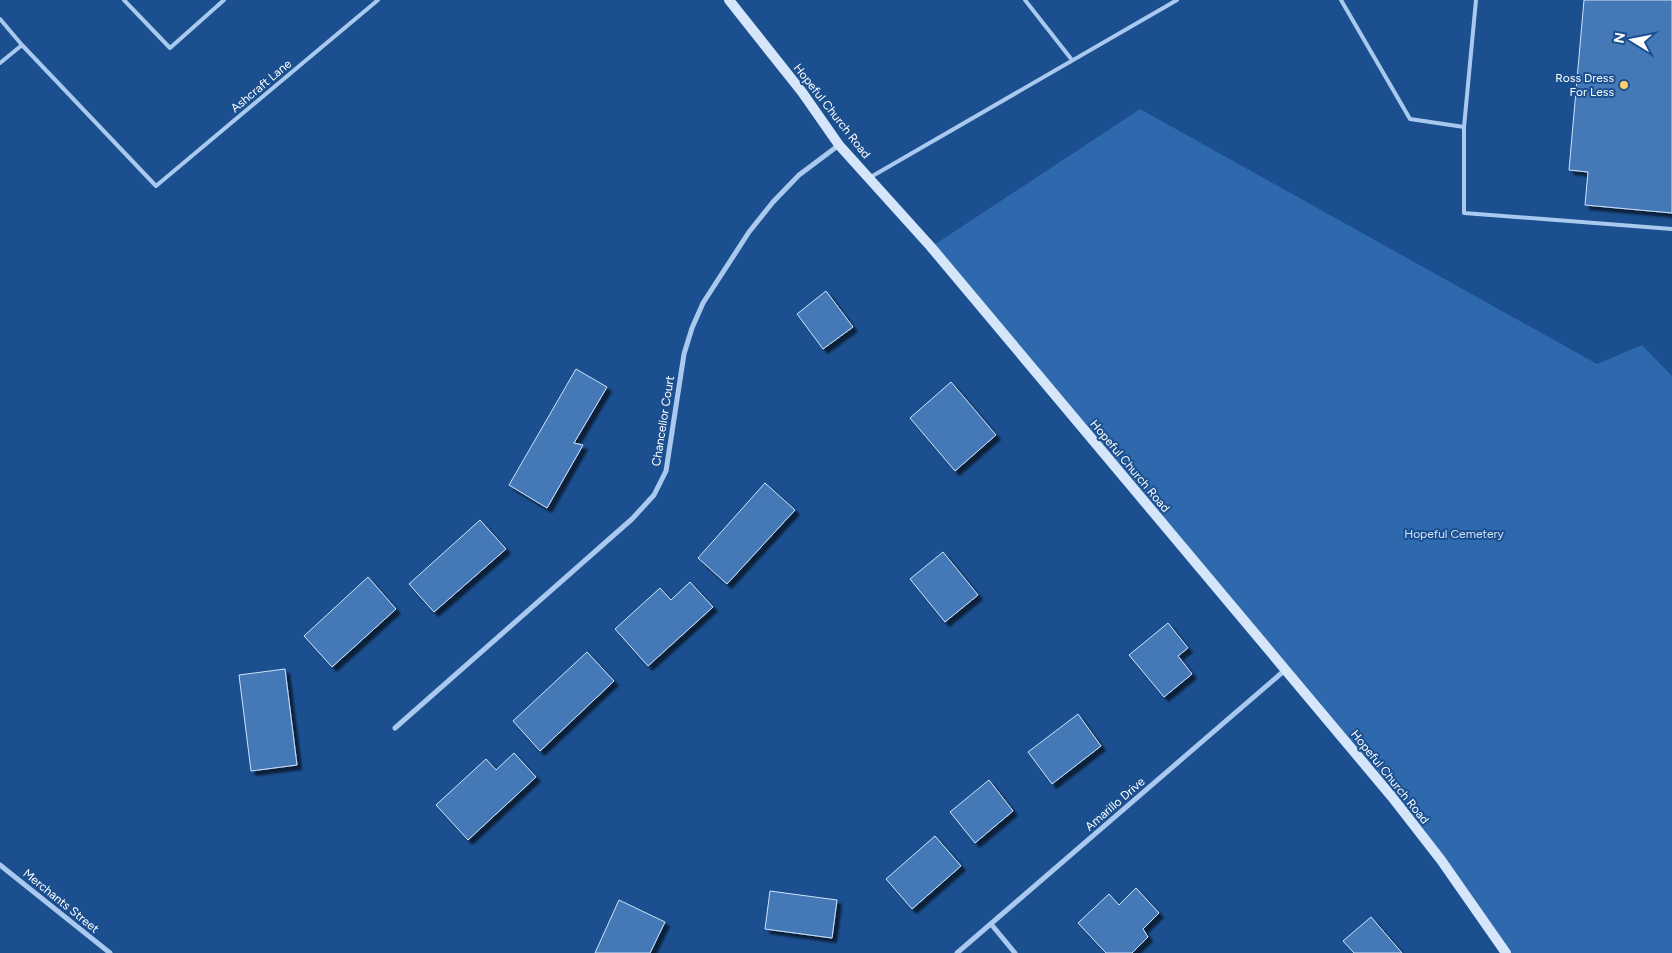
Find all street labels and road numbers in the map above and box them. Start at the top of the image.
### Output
street label: Ashcraft Lane [228,56,294,115]
street label: Hopeful Church Road [791,61,873,161]
street label: Chancellor Court [649,374,677,467]
street label: Hopeful Church Road [1087,417,1173,515]
street label: Hopeful Church Road [1348,727,1432,827]
street label: Amarillo Drive [1082,774,1148,834]
street label: Merchants Street [20,866,102,936]

